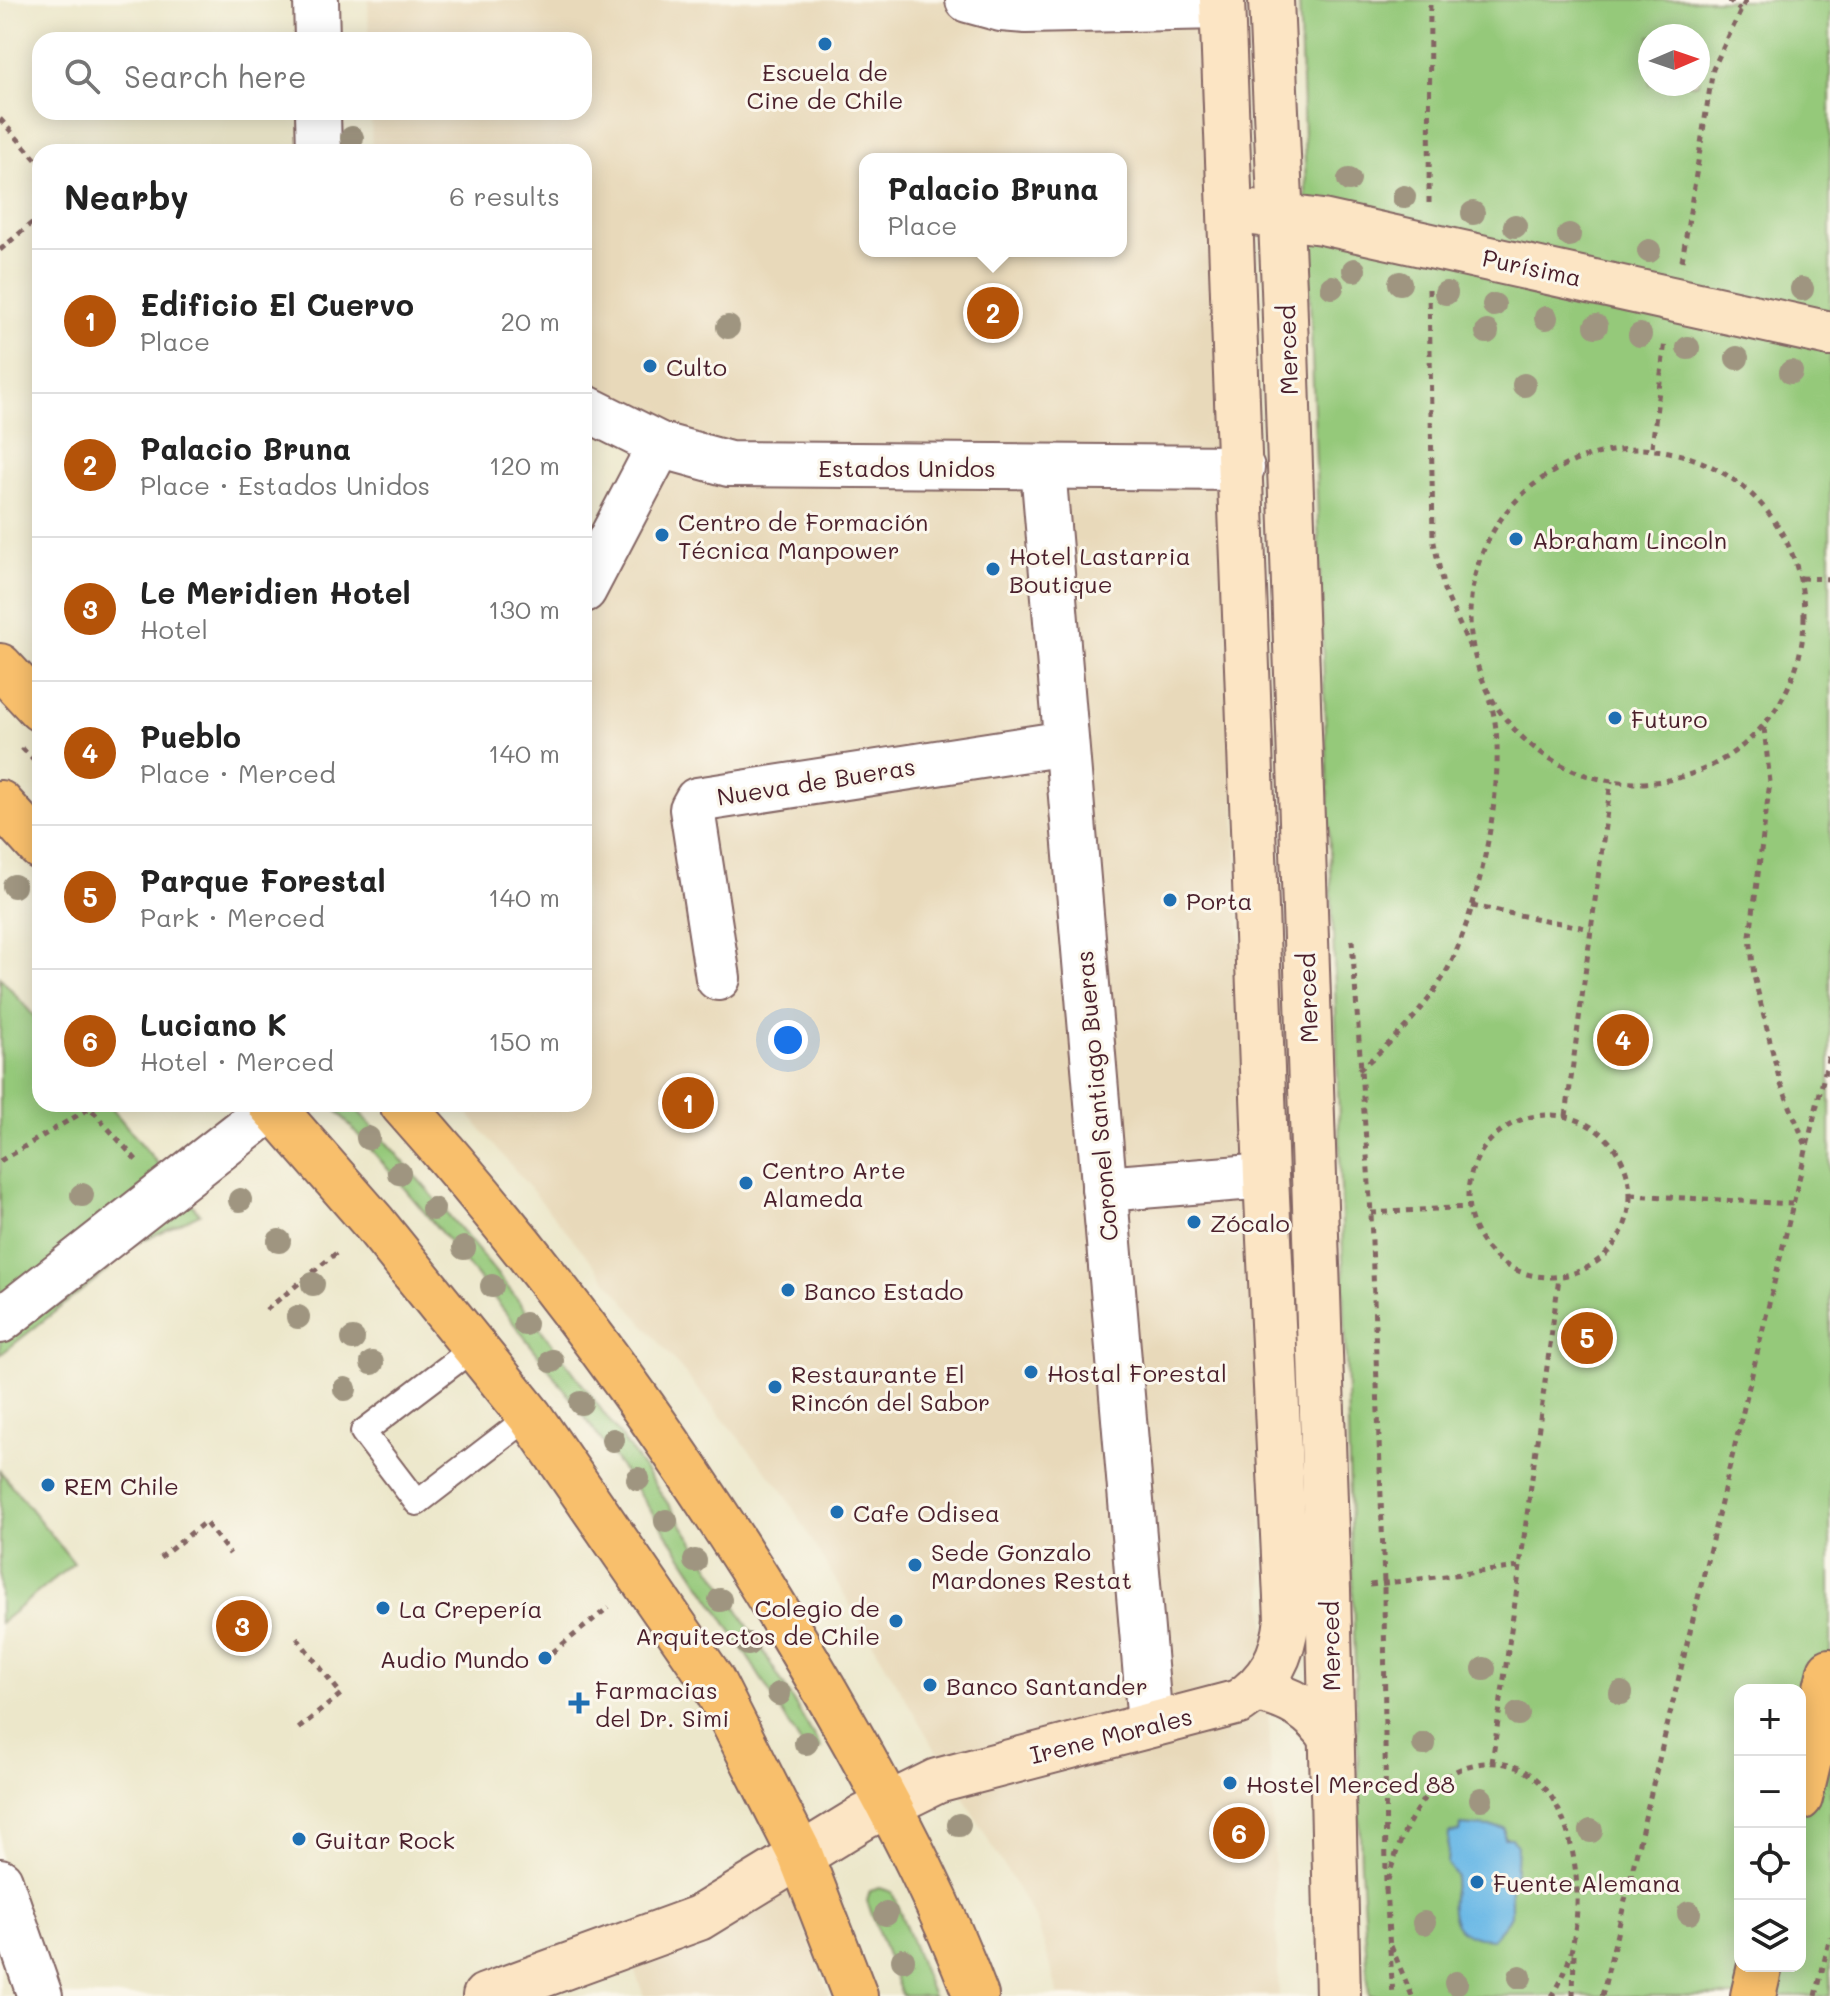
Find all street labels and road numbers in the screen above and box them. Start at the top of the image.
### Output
street label: Purísima [1480,241,1584,293]
street label: Merced [1270,304,1304,396]
street label: Estados Unidos [818,452,996,483]
street label: Nueva de Bueras [715,750,917,812]
street label: Coronel Santiago Bueras [1068,949,1124,1243]
street label: Merced [1290,952,1324,1044]
street label: Merced [1314,1601,1346,1691]
street label: Irene Morales [1027,1700,1195,1770]

